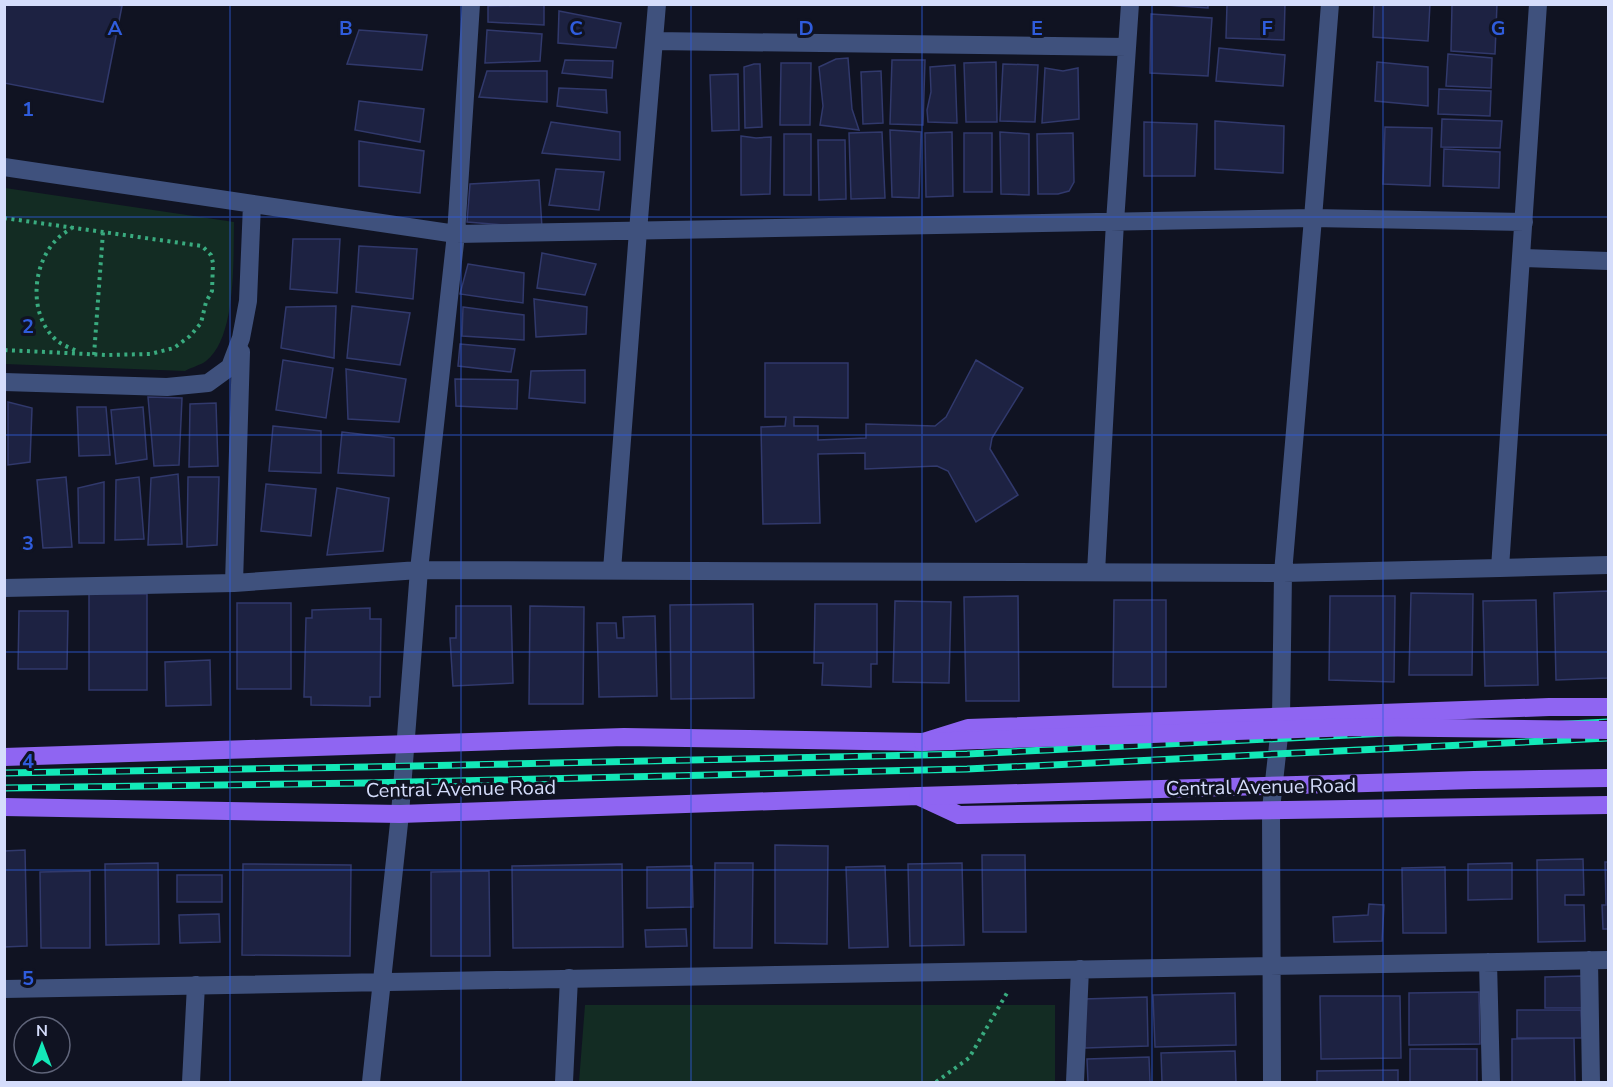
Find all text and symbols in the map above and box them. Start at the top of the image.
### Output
text: A [108,15,123,42]
text: B [339,15,353,42]
text: C [569,15,583,42]
text: D [798,15,814,42]
text: E [1031,15,1043,42]
text: F [1261,15,1273,42]
text: G [1491,15,1505,42]
text: 1 [22,96,34,123]
text: 2 [22,313,34,340]
text: 3 [22,530,34,557]
text: 4 [22,748,34,775]
street label: Central Avenue Road [1166,772,1356,802]
street label: Central Avenue Road [366,774,556,804]
text: 5 [22,965,34,992]
north arrow [12,1015,72,1075]
text: N [36,1020,48,1042]

